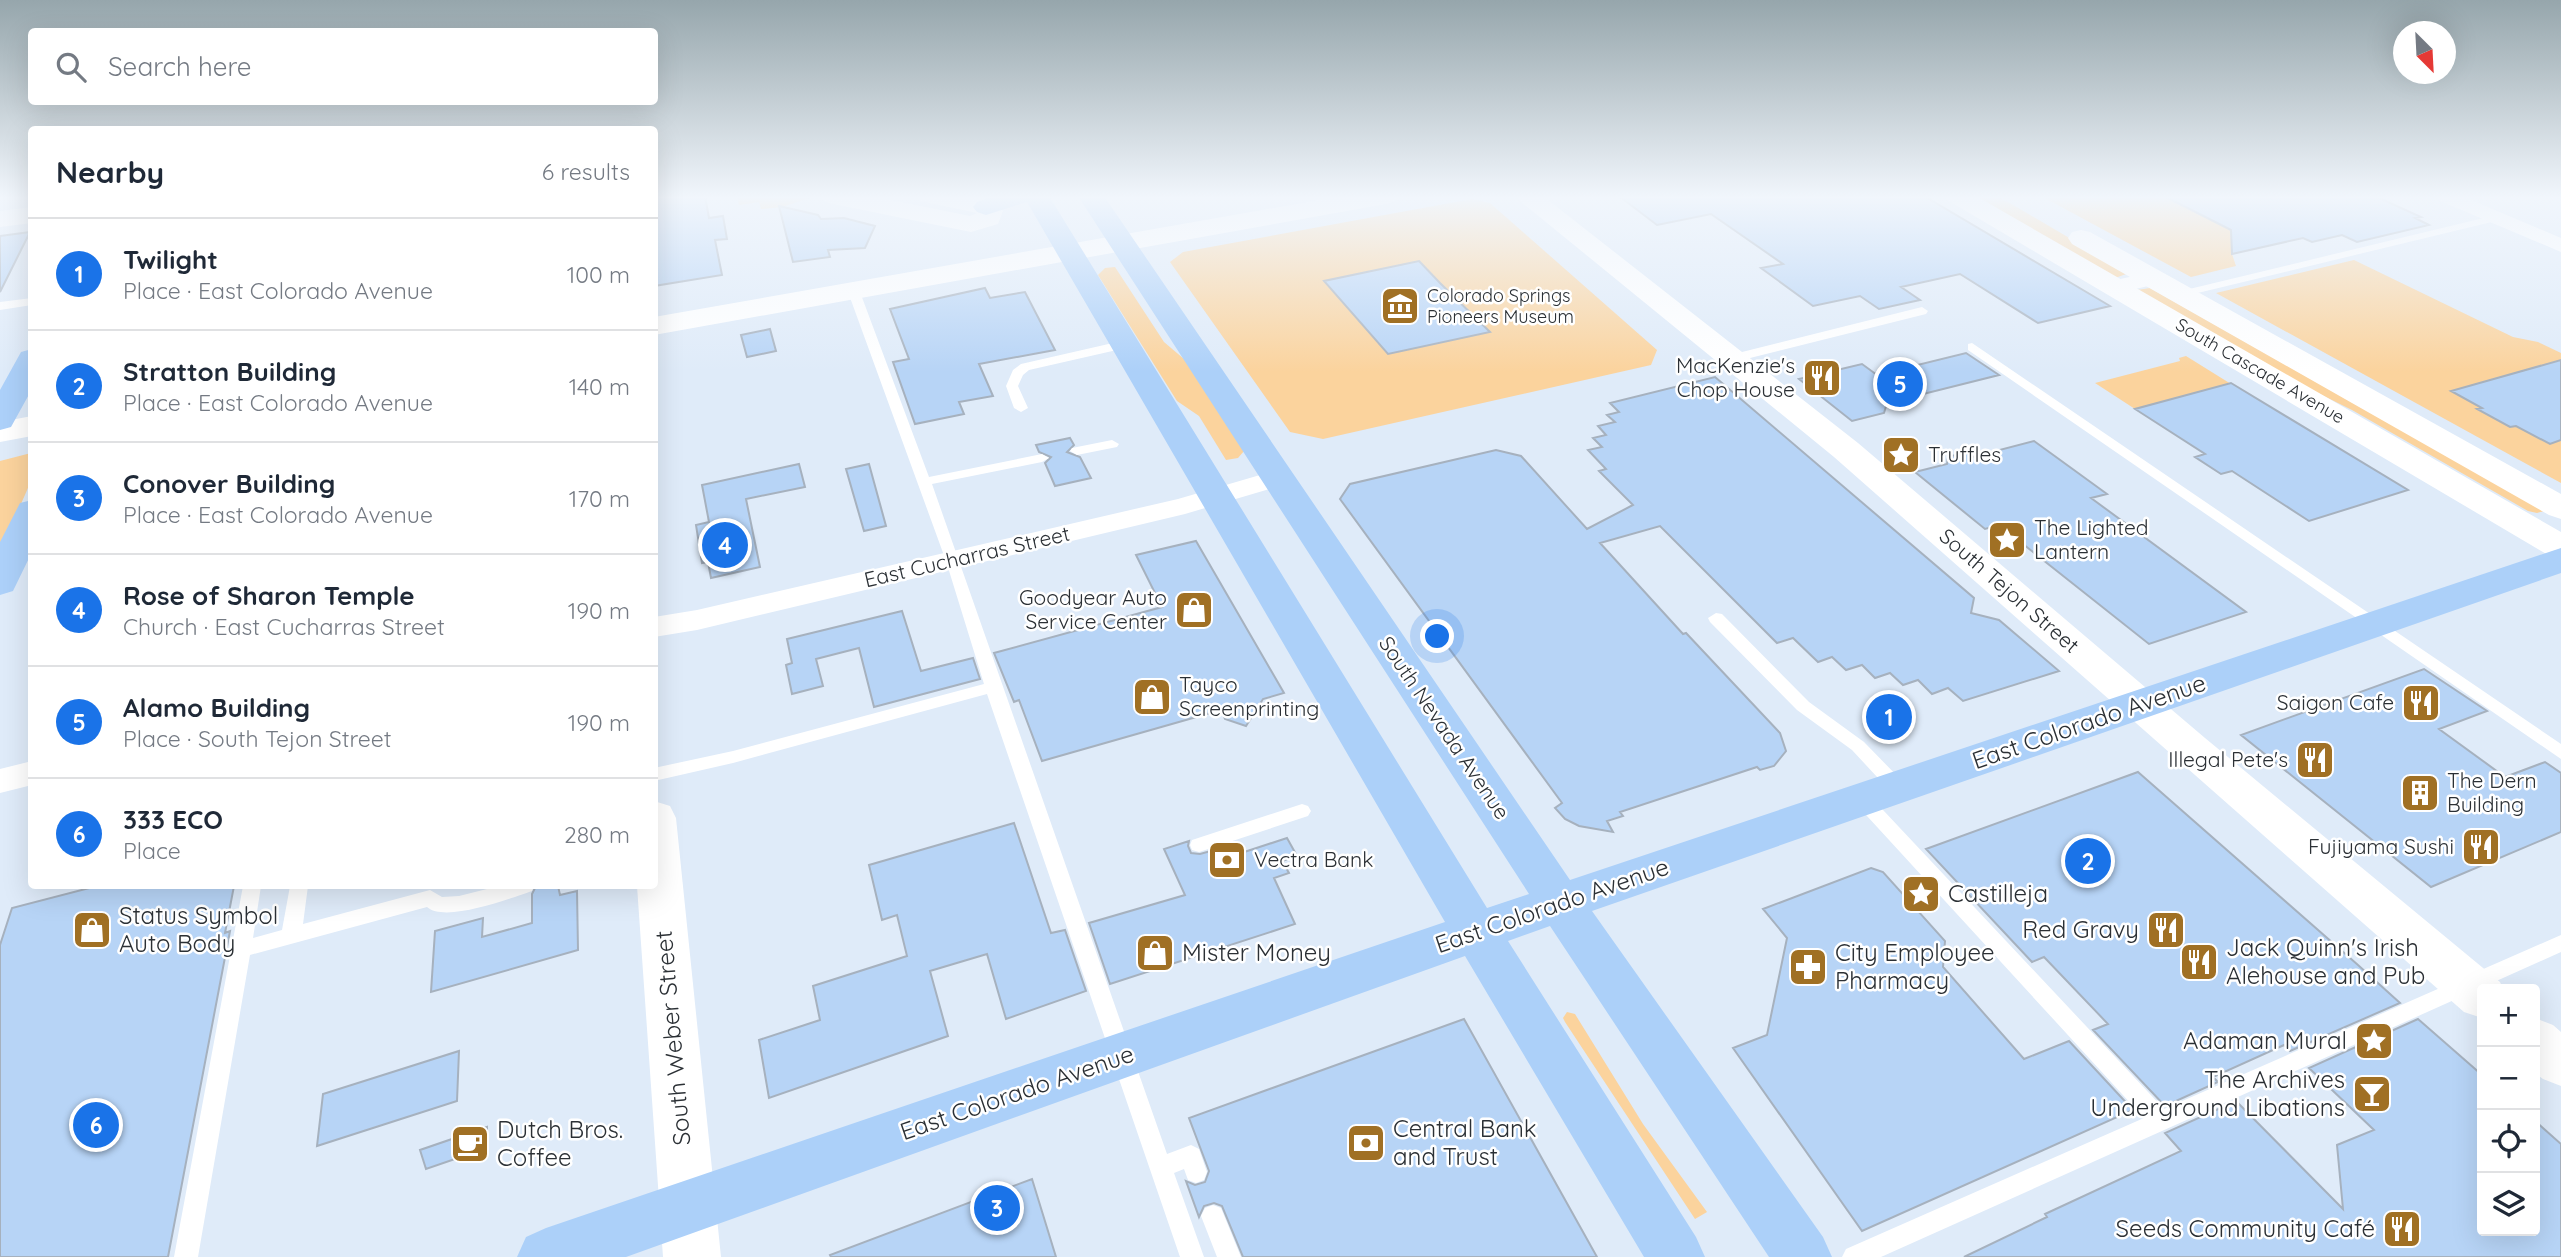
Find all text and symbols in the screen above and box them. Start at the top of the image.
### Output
north arrow [2393,21,2456,84]
search box [28,28,658,105]
icon: search [52,48,90,86]
text: Search here [108,50,252,83]
text: Nearby [56,153,164,191]
text: 6 results [542,157,630,186]
text: Twilight [123,243,218,276]
text: 1 [75,260,83,289]
text: 100 m [567,260,630,289]
text: Place · East Colorado Avenue [123,276,433,305]
place label: Colorado Springs Pioneers Museum [1427,284,1574,328]
museum icon: Colorado Springs Pioneers Museum [1379,285,1421,327]
street label: South Cascade Avenue [2172,313,2349,428]
place label: MacKenzie's Chop House [1676,352,1795,402]
text: Stratton Building [123,355,336,388]
restaurant icon: MacKenzie's Chop House [1801,357,1843,399]
pin: 5 [1877,358,1923,410]
text: 2 [72,372,86,401]
text: 140 m [569,372,630,401]
text: Place · East Colorado Avenue [123,388,433,417]
place icon: Truffles [1880,434,1922,476]
place label: Truffles [1928,441,2001,467]
text: Conover Building [123,467,335,500]
text: 3 [73,484,85,513]
text: 170 m [569,484,630,513]
text: Place · East Colorado Avenue [123,500,433,529]
place label: The Lighted Lantern [2034,514,2149,564]
pin: 4 [702,519,748,571]
place icon: The Lighted Lantern [1986,519,2028,561]
street label: East Cucharras Street [861,520,1072,592]
street label: South Tejon Street [1934,522,2085,658]
text: Rose of Sharon Temple [123,579,415,612]
place label: Goodyear Auto Service Center [1019,584,1167,634]
shop icon: Goodyear Auto Service Center [1173,589,1215,631]
text: 4 [72,596,86,625]
text: 190 m [568,596,630,625]
text: Church · East Cucharras Street [123,612,445,641]
your location [1420,619,1454,653]
street label: South Nevada Avenue [1374,631,1516,824]
street label: East Colorado Avenue [1968,667,2209,775]
place label: Tayco Screenprinting [1179,671,1319,721]
shop icon: Tayco Screenprinting [1131,676,1173,718]
restaurant icon: Saigon Cafe [2400,682,2442,724]
place label: Saigon Cafe [2277,689,2394,715]
text: Alamo Building [123,691,310,724]
pin: 1 [1866,691,1912,743]
text: 5 [72,708,86,737]
text: 190 m [568,708,630,737]
text: Place · South Tejon Street [123,724,392,753]
restaurant icon: Illegal Pete's [2294,739,2336,781]
place label: Illegal Pete's [2168,746,2288,772]
place label: The Dern Building [2447,767,2537,817]
building icon: The Dern Building [2399,772,2441,814]
text: 333 ECO [123,803,223,836]
text: 6 [73,820,85,849]
text: 280 m [564,820,630,849]
restaurant icon: Fujiyama Sushi [2460,826,2502,868]
place label: Fujiyama Sushi [2308,833,2454,859]
pin: 2 [2065,835,2111,887]
text: Place [123,836,181,865]
bank icon: Vectra Bank [1206,839,1248,881]
place label: Vectra Bank [1254,846,1373,872]
street label: East Colorado Avenue [1431,851,1672,959]
place icon: Castilleja [1900,873,1942,915]
place label: Castilleja [1948,878,2048,908]
place label: Status Symbol Auto Body [119,900,278,958]
shop icon: Status Symbol Auto Body [71,909,113,951]
restaurant icon: Red Gravy [2145,909,2187,951]
place label: Red Gravy [2022,914,2139,944]
street label: South Weber Street [648,929,696,1147]
shop icon: Mister Money [1134,932,1176,974]
place label: Jack Quinn's Irish Alehouse and Pub [2226,932,2425,990]
place label: Mister Money [1182,937,1331,967]
place label: City Employee Pharmacy [1835,937,1995,995]
restaurant icon: Jack Quinn's Irish Alehouse and Pub [2178,941,2220,983]
pharmacy icon: City Employee Pharmacy [1787,946,1829,988]
map controls [2477,984,2540,1236]
button: + [2477,984,2540,1047]
place icon: Adaman Mural [2353,1020,2395,1062]
place label: Adaman Mural [2183,1025,2347,1055]
street label: East Colorado Avenue [896,1038,1137,1146]
button: − [2477,1047,2540,1110]
place label: The Archives Underground Libations [2090,1064,2345,1122]
bar icon: The Archives Underground Libations [2351,1073,2393,1115]
pin: 6 [73,1099,119,1151]
button: locate [2477,1110,2540,1173]
place label: Central Bank and Trust [1393,1113,1537,1171]
place label: Dutch Bros. Coffee [497,1114,623,1172]
bank icon: Central Bank and Trust [1345,1122,1387,1164]
cafe icon: Dutch Bros. Coffee [449,1123,491,1165]
button: layers [2477,1173,2540,1236]
pin: 3 [974,1182,1020,1234]
restaurant icon: Seeds Community Café [2381,1208,2423,1250]
place label: Seeds Community Café [2116,1213,2375,1243]

